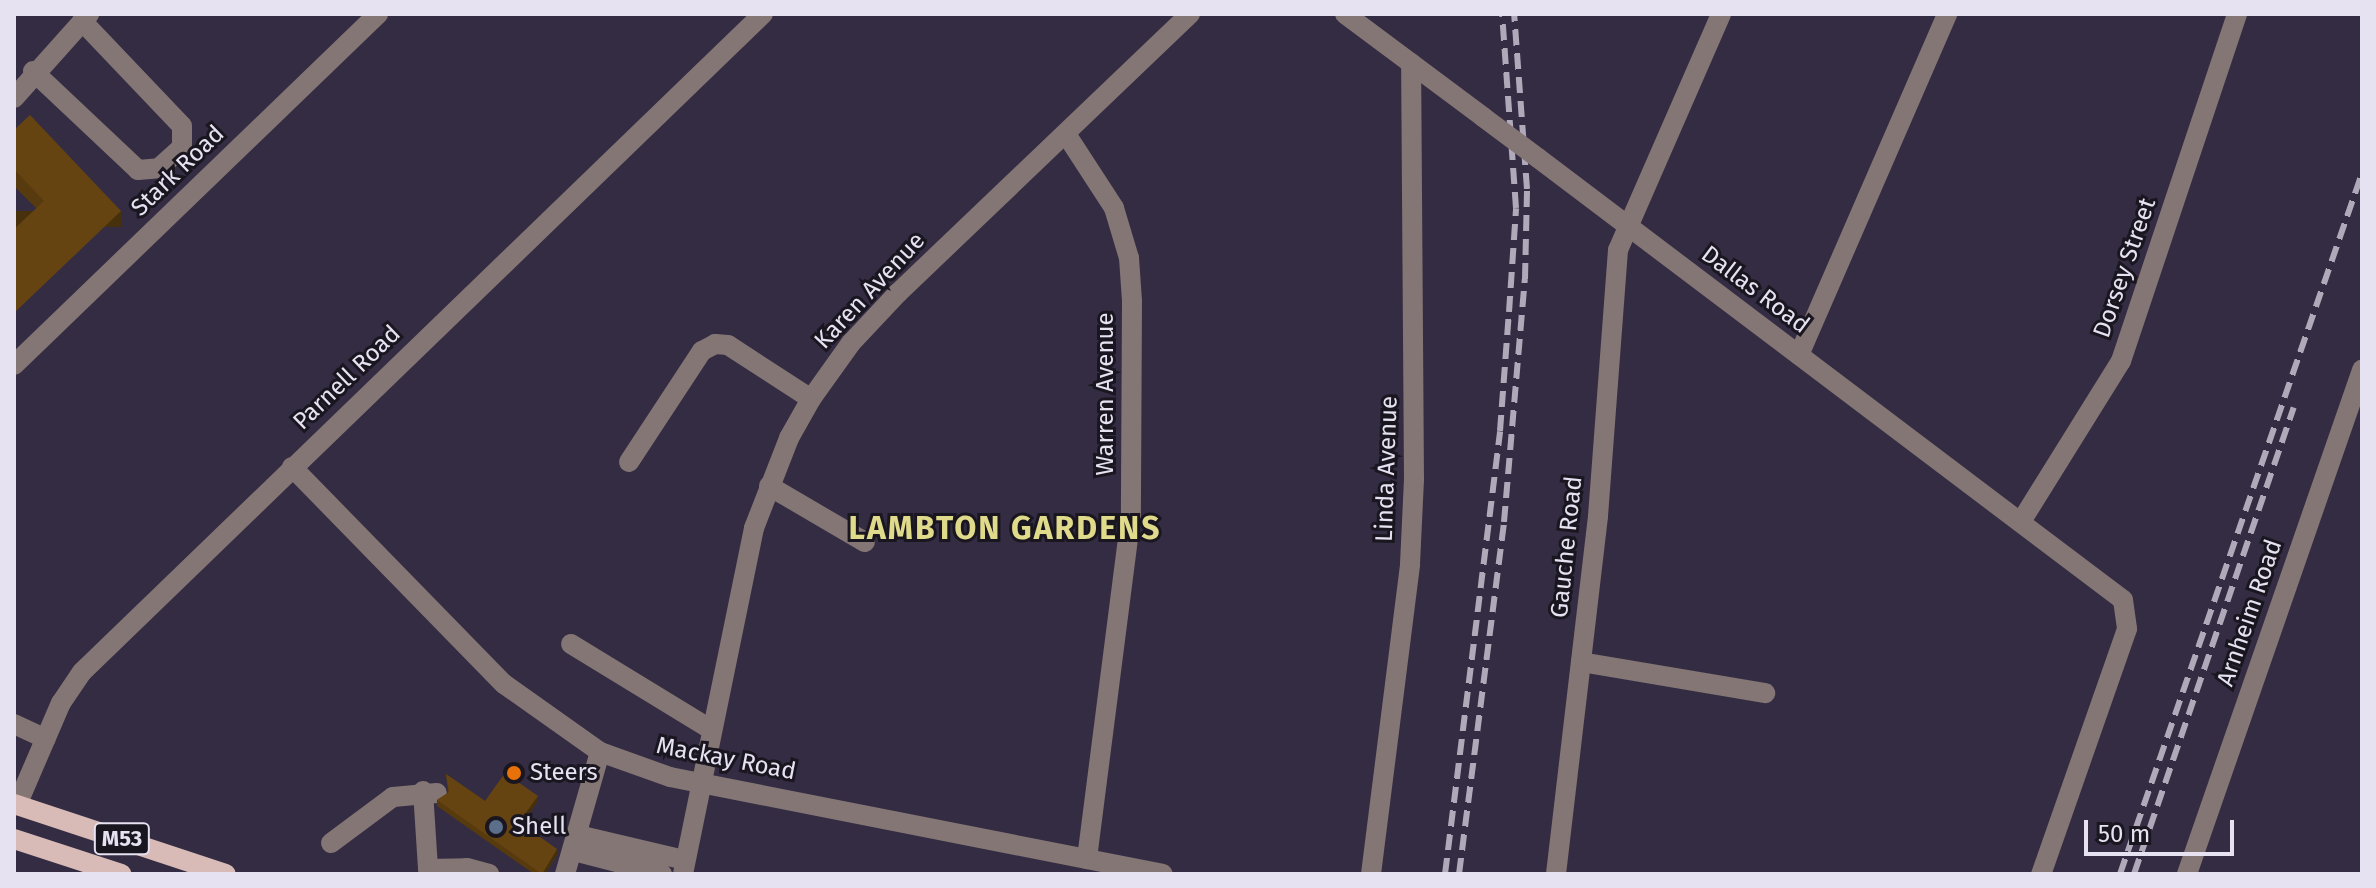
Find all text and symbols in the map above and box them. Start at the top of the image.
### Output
street label: Stark Road [126,120,230,222]
street label: Dorsey Street [2088,194,2162,342]
street label: Karen Avenue [809,227,931,355]
street label: Dallas Road [1695,240,1815,340]
street label: Warren Avenue [1092,312,1120,476]
street label: Parnell Road [287,320,407,436]
street label: Linda Avenue [1370,395,1404,543]
street label: Gauche Road [1545,475,1589,619]
district label: LAMBTON GARDENS [848,509,1162,547]
street label: Arnheim Road [2211,536,2289,690]
street label: Mackay Road [654,731,798,787]
place label: Steers [530,759,598,787]
marker: Steers [505,764,523,782]
scale bar [2088,804,2238,854]
place label: Shell [512,813,566,841]
marker: Shell [487,818,505,836]
text: 50 m [2098,820,2150,848]
road number: M53 [92,821,152,857]

